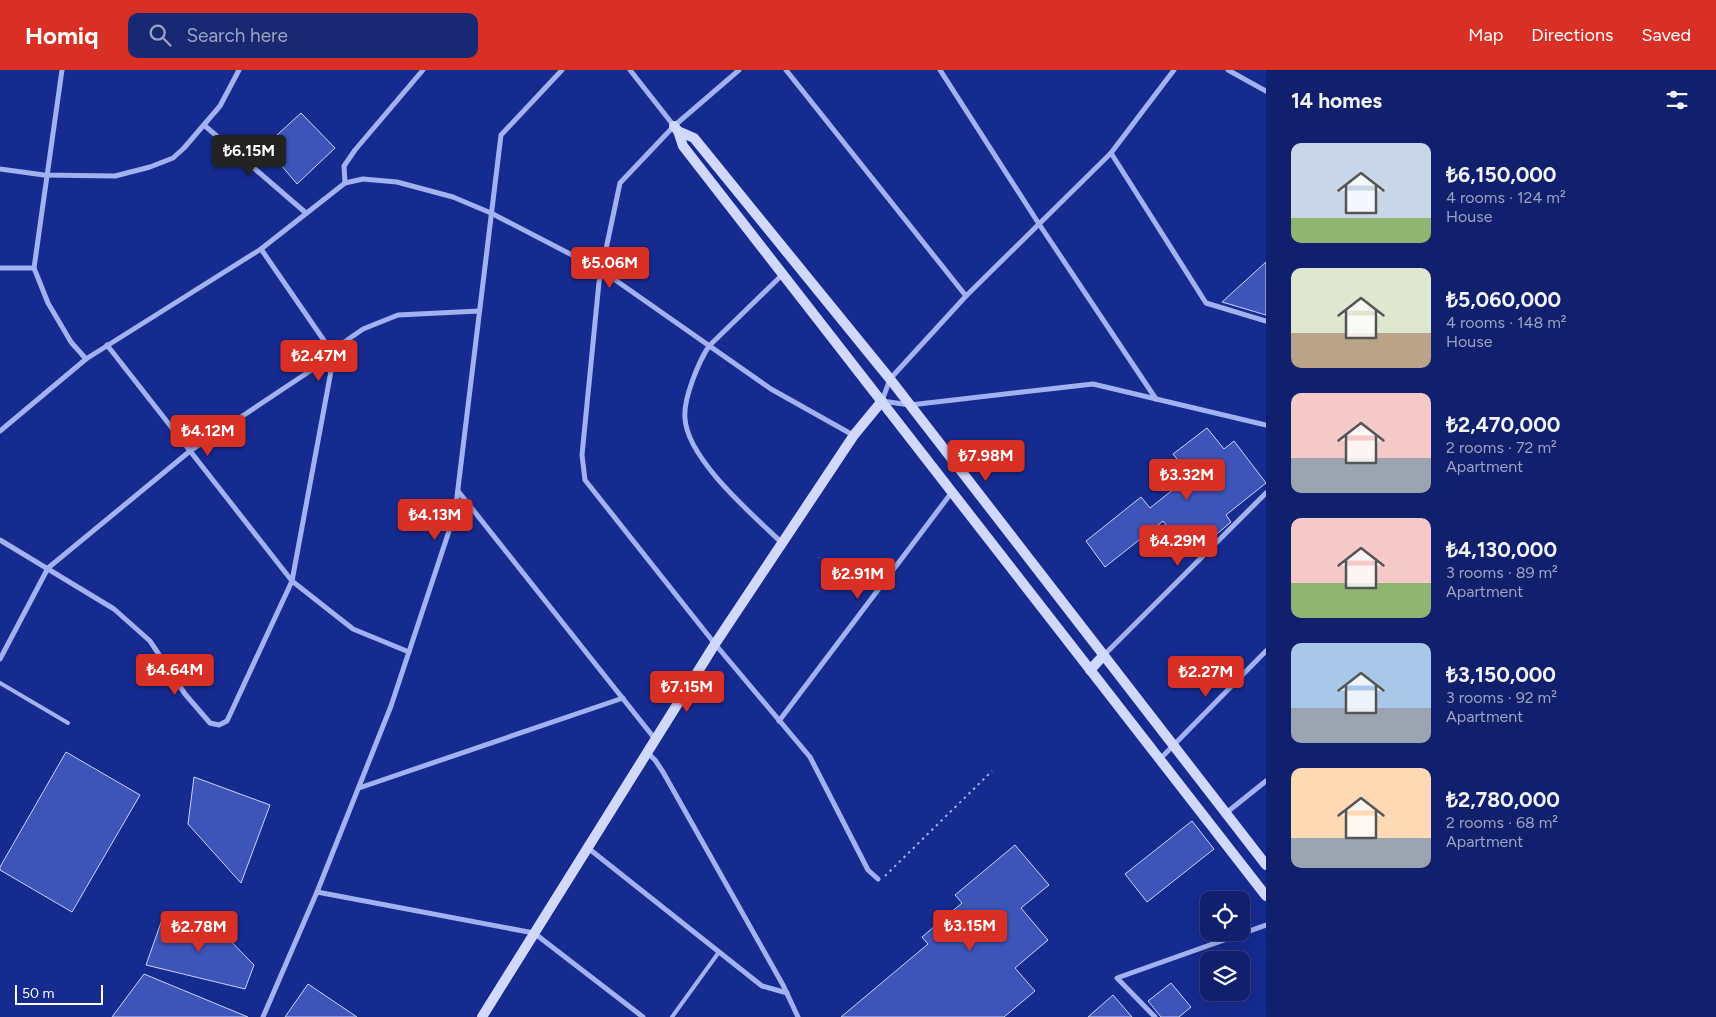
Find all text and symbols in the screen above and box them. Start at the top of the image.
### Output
search box [128,13,478,58]
text: Homiq [25,21,98,50]
icon: search [146,21,174,49]
text: Search here [186,24,288,47]
text: Map [1468,24,1503,46]
text: Directions [1531,24,1613,46]
text: Saved [1641,24,1691,46]
icon: filters [1663,86,1691,114]
text: 14 homes [1291,88,1382,113]
pin: ₺6.15M [208,134,290,177]
text: ₺6.15M [223,141,275,160]
text: ₺6,150,000 [1446,162,1556,187]
icon: home [1331,163,1391,223]
text: 4 rooms · 124 m² [1446,188,1566,207]
text: House [1446,207,1492,226]
pin: ₺5.06M [569,246,651,289]
text: ₺5.06M [582,253,638,272]
text: ₺5,060,000 [1446,287,1561,312]
icon: home [1331,288,1391,348]
text: 4 rooms · 148 m² [1446,313,1567,332]
text: House [1446,332,1492,351]
pin: ₺2.47M [278,340,360,382]
text: ₺2.47M [291,346,347,365]
text: ₺2,470,000 [1446,412,1560,437]
icon: home [1331,413,1391,473]
pin: ₺4.12M [167,414,249,457]
text: ₺4.12M [182,421,234,440]
text: 2 rooms · 72 m² [1446,438,1557,457]
pin: ₺7.98M [945,440,1027,482]
text: ₺7.98M [959,446,1013,465]
text: Apartment [1446,457,1523,476]
pin: ₺3.32M [1146,458,1228,501]
text: ₺3.32M [1160,465,1214,484]
pin: ₺4.13M [394,498,476,541]
text: ₺4.13M [409,505,461,524]
pin: ₺4.29M [1137,524,1219,567]
text: ₺4.29M [1150,531,1206,550]
text: ₺4,130,000 [1446,537,1557,562]
icon: home [1331,538,1391,598]
pin: ₺2.91M [817,558,899,600]
text: 3 rooms · 89 m² [1446,563,1558,582]
text: ₺2.91M [832,564,884,583]
text: Apartment [1446,582,1523,601]
pin: ₺4.64M [134,654,216,696]
pin: ₺2.27M [1165,656,1247,698]
text: ₺4.64M [147,660,203,679]
text: ₺2.27M [1179,662,1233,681]
text: ₺3,150,000 [1446,662,1556,687]
icon: home [1331,663,1391,723]
pin: ₺7.15M [646,670,728,713]
text: ₺7.15M [661,677,713,696]
text: 3 rooms · 92 m² [1446,688,1557,707]
text: Apartment [1446,707,1523,726]
text: ₺2,780,000 [1446,787,1560,812]
icon: home [1331,788,1391,848]
text: 2 rooms · 68 m² [1446,813,1558,832]
text: Apartment [1446,832,1523,851]
map controls [1200,891,1250,1001]
button: locate [1200,891,1250,941]
pin: ₺2.78M [158,910,240,953]
pin: ₺3.15M [929,910,1011,952]
text: ₺3.15M [944,916,996,935]
text: ₺2.78M [172,917,226,936]
button: layers [1200,951,1250,1001]
scale bar [15,982,102,1005]
text: 50 m [22,985,54,1002]

